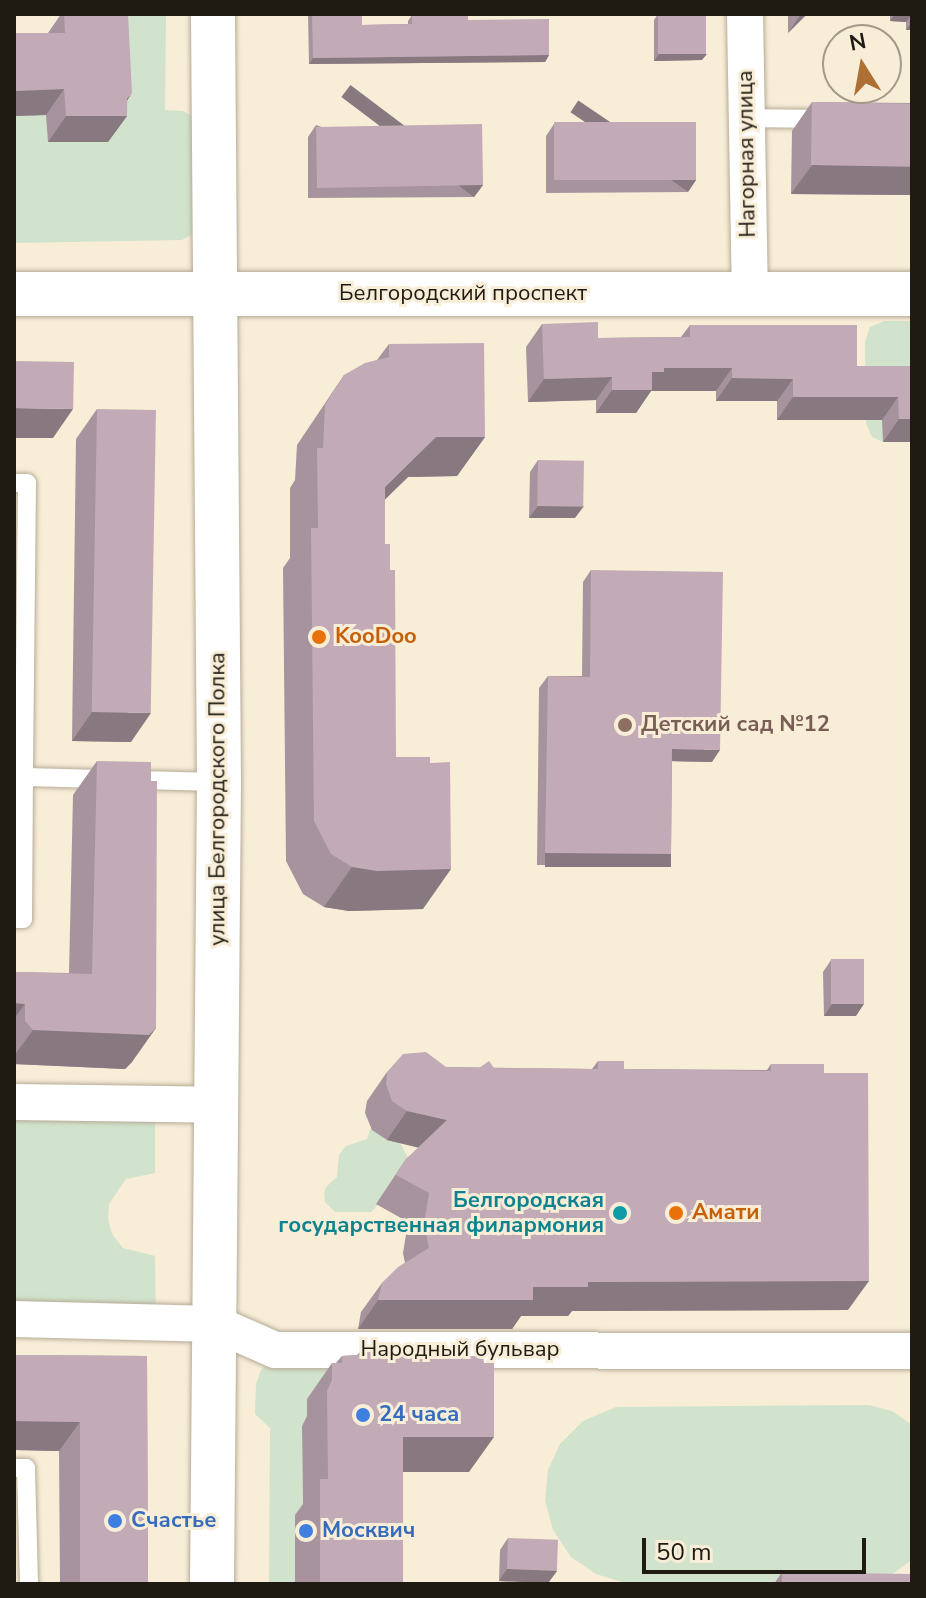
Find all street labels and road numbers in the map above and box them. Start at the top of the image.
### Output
street label: Нагорная улица [732,70,762,238]
street label: Белгородский проспект [339,281,587,307]
street label: улица Белгородского Полка [205,652,231,946]
street label: Народный бульвар [360,1337,560,1363]

